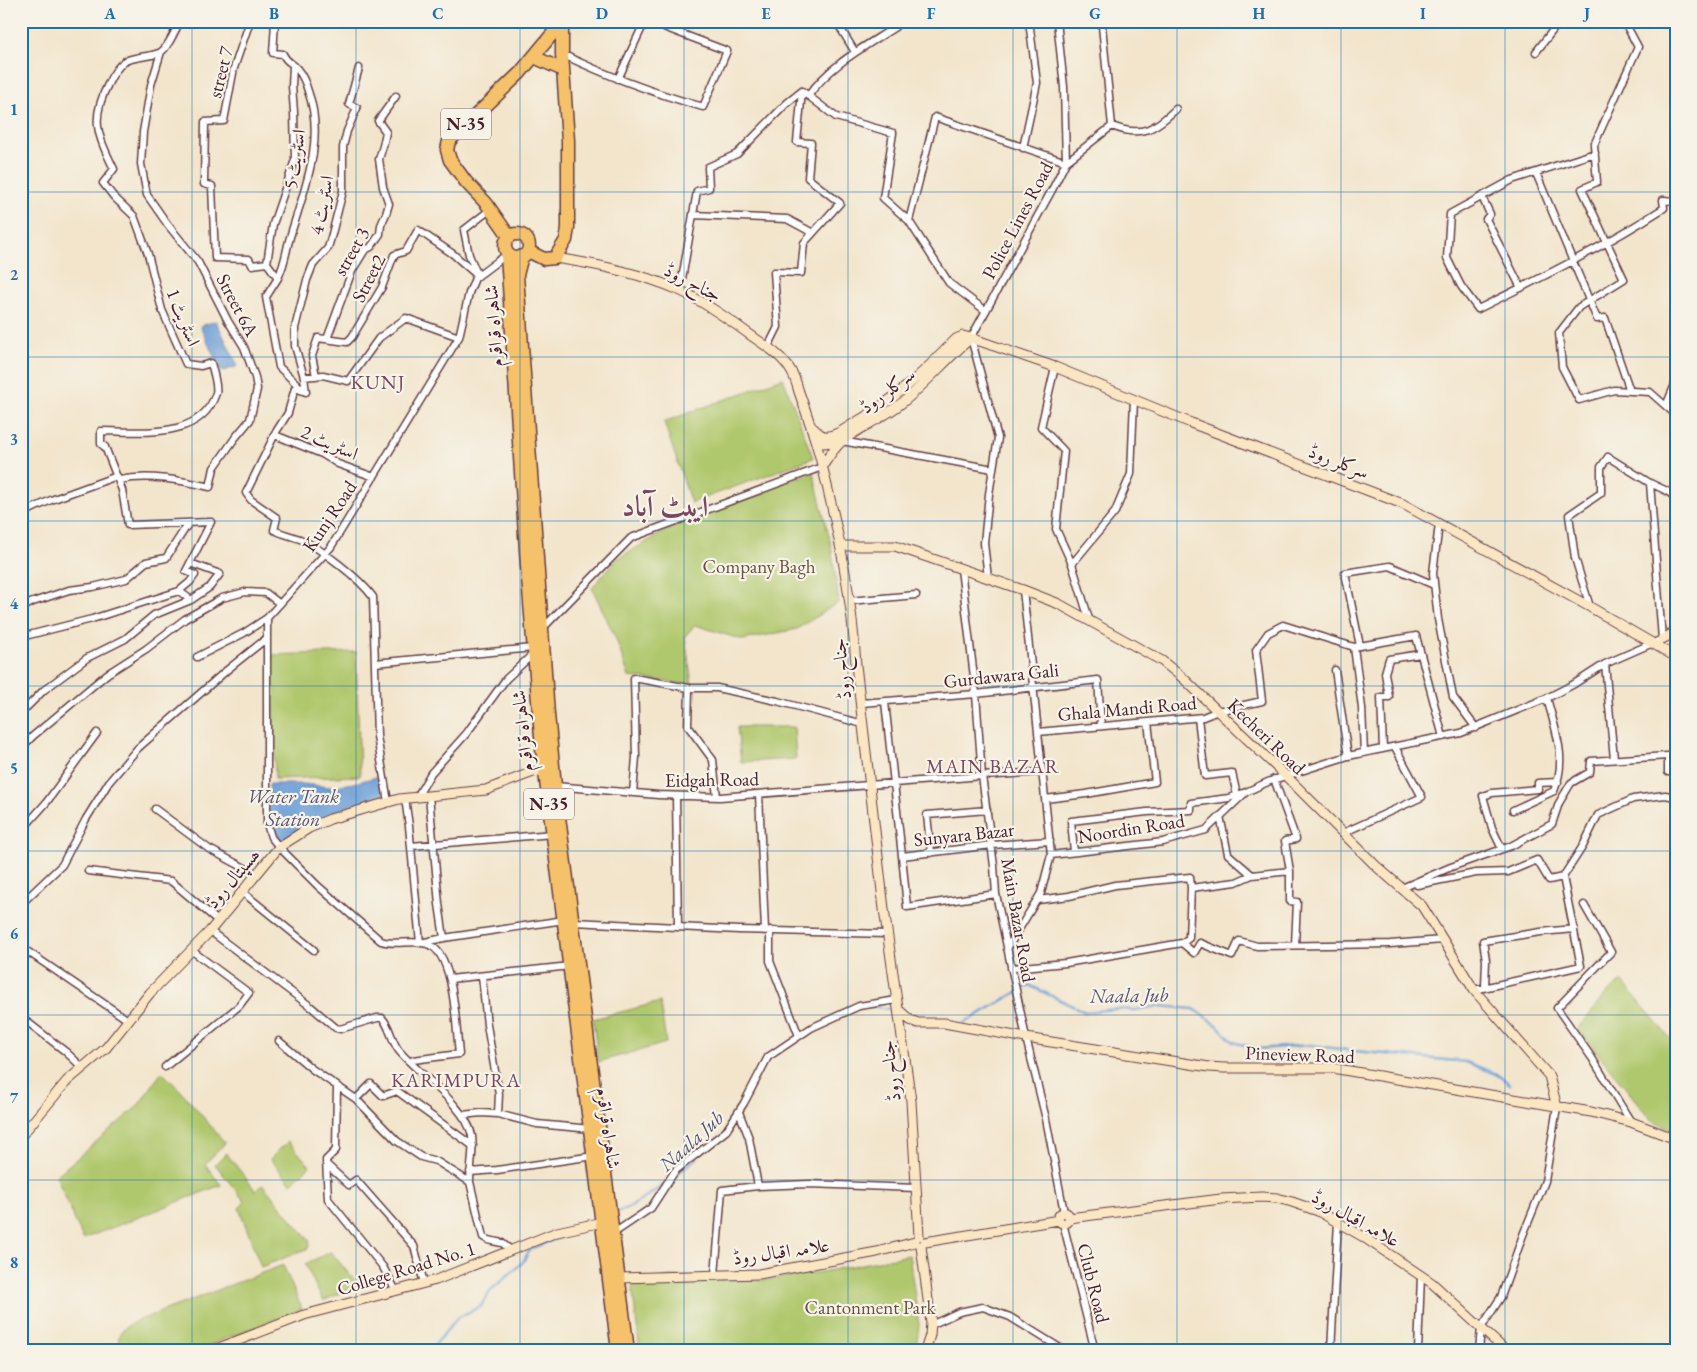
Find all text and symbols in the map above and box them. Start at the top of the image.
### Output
text: A [103,3,116,24]
text: B [269,3,279,24]
text: C [432,3,444,24]
text: D [596,3,608,24]
text: E [761,3,771,24]
text: F [927,3,936,24]
text: G [1089,3,1101,24]
text: H [1253,3,1266,24]
text: I [1420,3,1426,24]
text: J [1582,3,1590,24]
street label: street 7 [202,43,239,100]
text: 1 [10,99,18,120]
road number: N-35 [441,108,491,140]
street label: اسٹریٹ 5 [277,127,312,191]
street label: Police Lines Road [976,157,1059,283]
street label: اسٹریٹ 4 [303,173,339,237]
street label: street 3 [328,222,375,280]
street label: Street2 [346,250,391,307]
street label: جناح روڈ [657,257,726,312]
text: 2 [10,264,19,285]
street label: Street 6A [211,269,265,342]
street label: شاہراہ قراقرم [478,284,513,368]
street label: اسٹریٹ 1 [161,285,206,350]
street label: سرکلر روڈ [855,361,920,419]
district label: KUNJ [350,369,406,395]
street label: اسٹریٹ 2 [297,419,362,466]
text: 3 [10,429,18,450]
street label: سرکلر روڈ [1305,438,1373,484]
street label: Kunj Road [296,475,363,557]
district label: ایبٹ آباد [622,487,708,525]
park label: Company Bagh [703,554,816,579]
text: 4 [10,593,19,614]
street label: جناح روڈ [826,637,862,701]
street label: Gurdawara Gali [942,657,1060,694]
street label: شاہراہ قراقرم [506,688,543,773]
street label: Ghala Mandi Road [1057,690,1198,727]
street label: Kecheri Road [1222,693,1311,780]
district label: MAIN BAZAR [926,753,1060,779]
text: 5 [10,758,18,779]
street label: Eidgah Road [665,766,760,793]
water label: Water Tank Station [247,783,339,832]
road number: N-35 [524,789,574,820]
street label: Noordin Road [1076,808,1187,849]
street label: Sunyara Bazar [913,817,1016,852]
street label: ھسپتال روڈ [200,843,266,915]
street label: Main Bazar Road [995,856,1042,985]
text: 6 [10,923,19,944]
water label: Naala Jub [1088,981,1169,1009]
street label: جناح روڈ [874,1038,912,1103]
street label: Pineview Road [1245,1040,1356,1069]
district label: KARIMPURA [391,1067,521,1093]
street label: شاہراہ قراقرم [586,1086,627,1171]
text: 7 [10,1087,19,1108]
water label: Naala Jub [652,1105,729,1178]
street label: علامہ اقبال روڈ [1307,1184,1404,1253]
street label: علامہ اقبال روڈ [731,1232,831,1271]
street label: College Road No. 1 [334,1236,478,1301]
street label: Club Road [1072,1241,1116,1326]
text: 8 [10,1252,18,1273]
park label: Cantonment Park [805,1295,937,1320]

